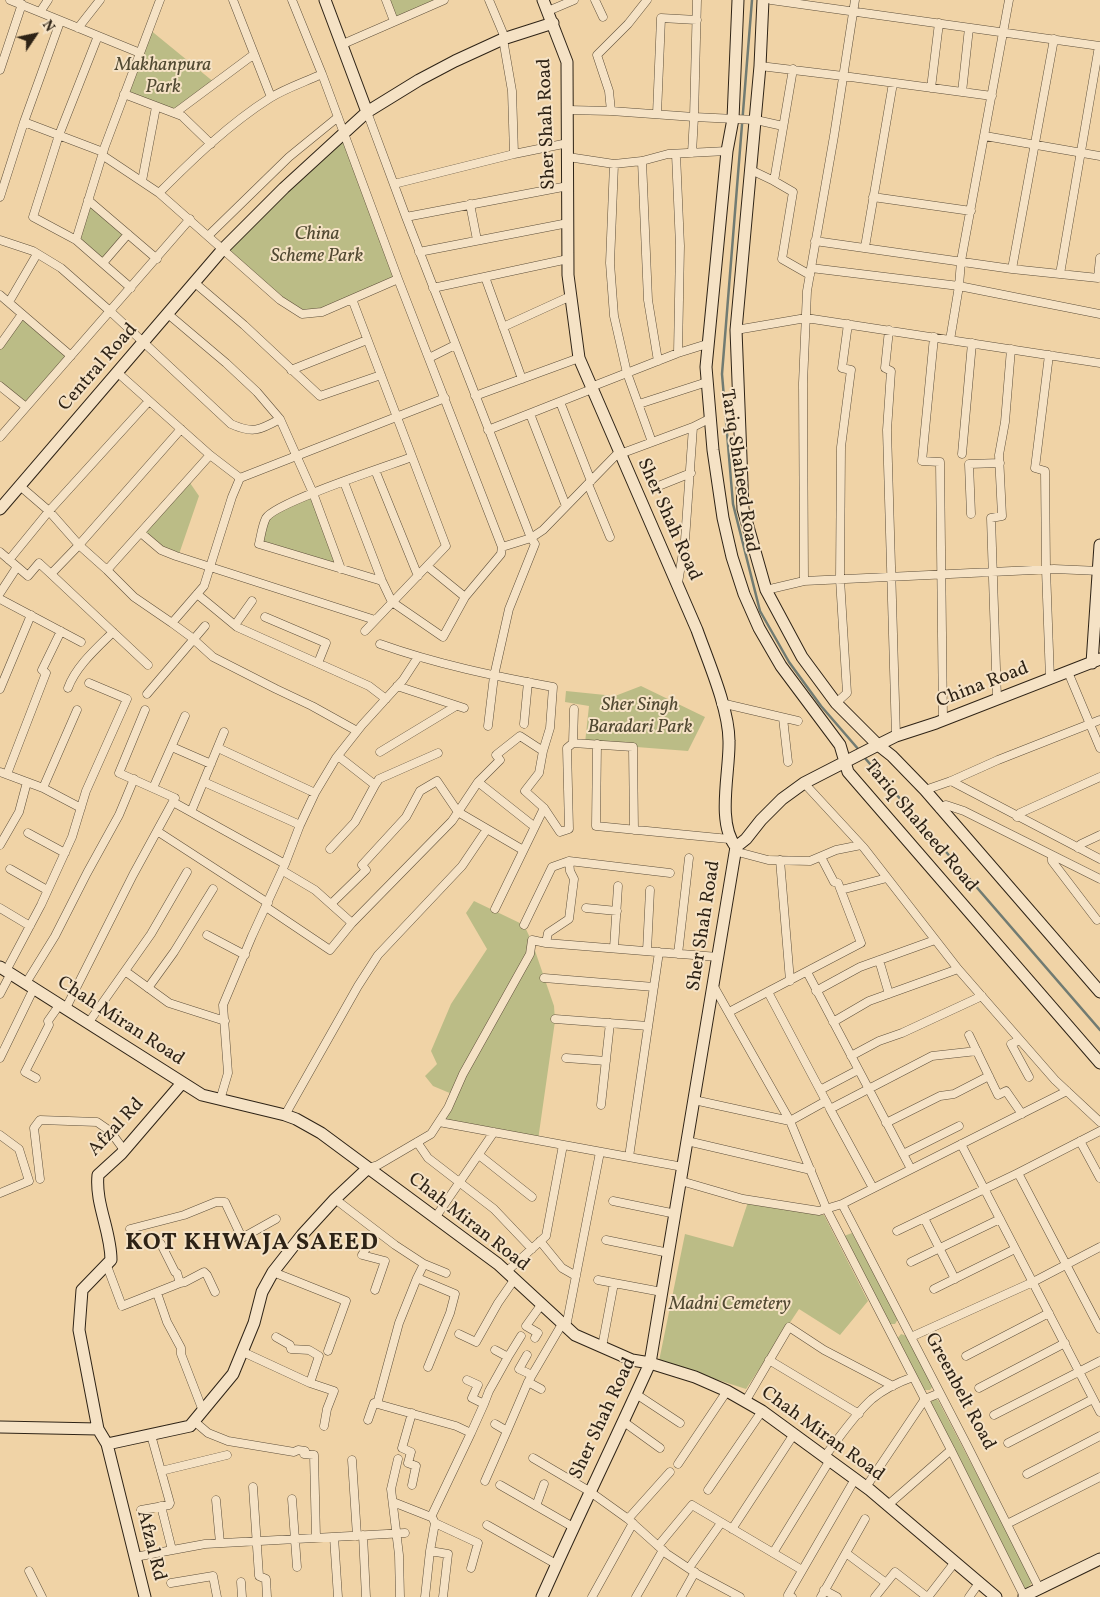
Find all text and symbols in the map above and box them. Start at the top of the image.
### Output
north arrow [10,10,60,60]
text: N [37,17,59,36]
park label: Makhanpura Park [115,56,211,100]
street label: Sher Shah Road [534,58,562,190]
park label: China Scheme Park [271,225,363,269]
street label: Central Road [55,319,143,417]
street label: Tariq Shaheed Road [714,388,762,554]
street label: Sher Shah Road [631,455,705,585]
street label: China Road [934,658,1032,714]
park label: Sher Singh Baradari Park [588,696,692,740]
street label: Tariq Shaheed Road [858,756,982,898]
street label: Sher Shah Road [683,859,727,993]
street label: Chah Miran Road [52,972,188,1072]
street label: Afzal Rd [84,1094,150,1162]
street label: Chah Miran Road [403,1169,533,1277]
district label: KOT KHWAJA SAEED [123,1231,381,1259]
park label: Madni Cemetery [669,1295,791,1317]
street label: Greenbelt Road [918,1329,1000,1455]
street label: Sher Shah Road [566,1354,642,1484]
street label: Chah Miran Road [756,1383,888,1487]
street label: Afzal Rd [130,1508,170,1584]

